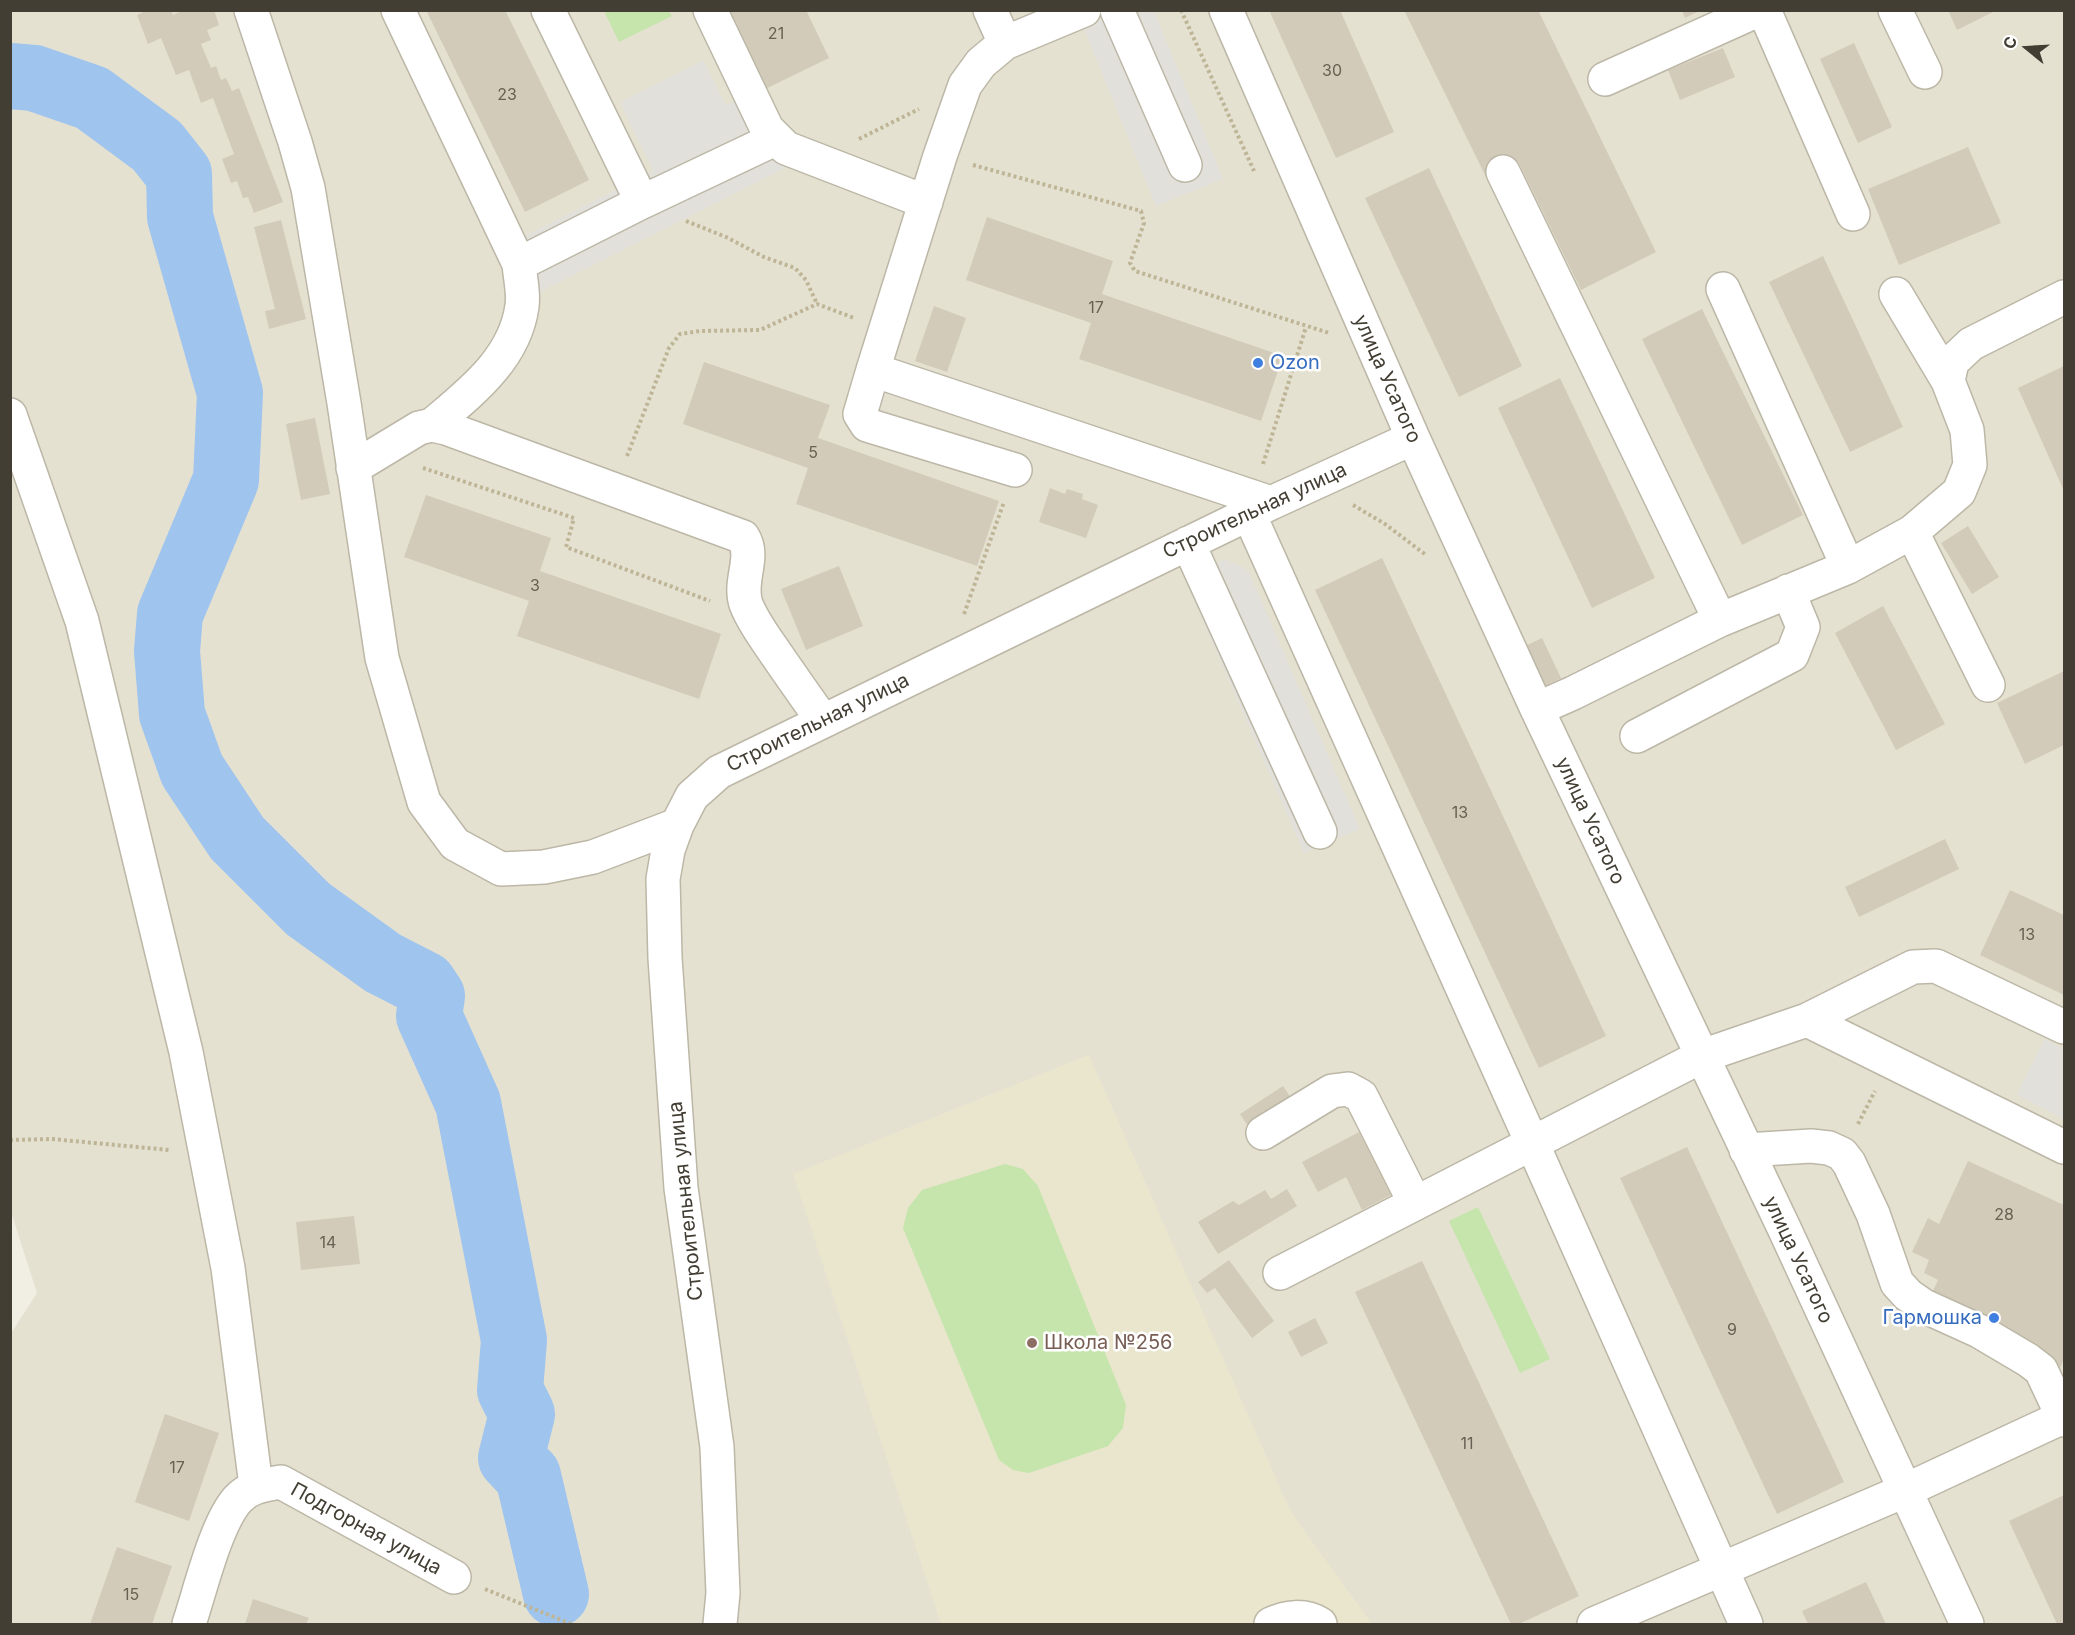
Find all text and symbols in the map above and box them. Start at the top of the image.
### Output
north arrow [1997,18,2057,78]
house number: 21 [768,24,784,44]
text: С [1999,34,2021,51]
house number: 30 [1322,61,1342,81]
house number: 23 [497,85,517,105]
house number: 17 [1088,298,1104,318]
street label: улица Усатого [1348,311,1426,447]
place label: Ozon [1270,351,1320,375]
marker: Ozon [1251,356,1265,370]
house number: 5 [808,443,818,463]
street label: Строительная улица [1159,458,1351,564]
house number: 3 [530,576,540,596]
street label: Строительная улица [723,668,913,778]
street label: улица Усатого [1550,754,1630,888]
house number: 13 [1452,803,1468,823]
house number: 13 [2019,925,2035,945]
street label: Строительная улица [664,1100,708,1302]
street label: улица Усатого [1758,1193,1838,1327]
house number: 28 [1994,1205,2014,1225]
house number: 14 [320,1233,336,1253]
place label: Гармошка [1883,1306,1982,1330]
marker: Гармошка [1987,1311,2001,1325]
house number: 9 [1727,1320,1737,1340]
place label: Школа №256 [1044,1331,1172,1355]
marker: Школа №256 [1025,1336,1039,1350]
house number: 11 [1460,1434,1474,1454]
house number: 17 [169,1458,185,1478]
street label: Подгорная улица [286,1478,446,1580]
house number: 15 [123,1585,139,1605]

